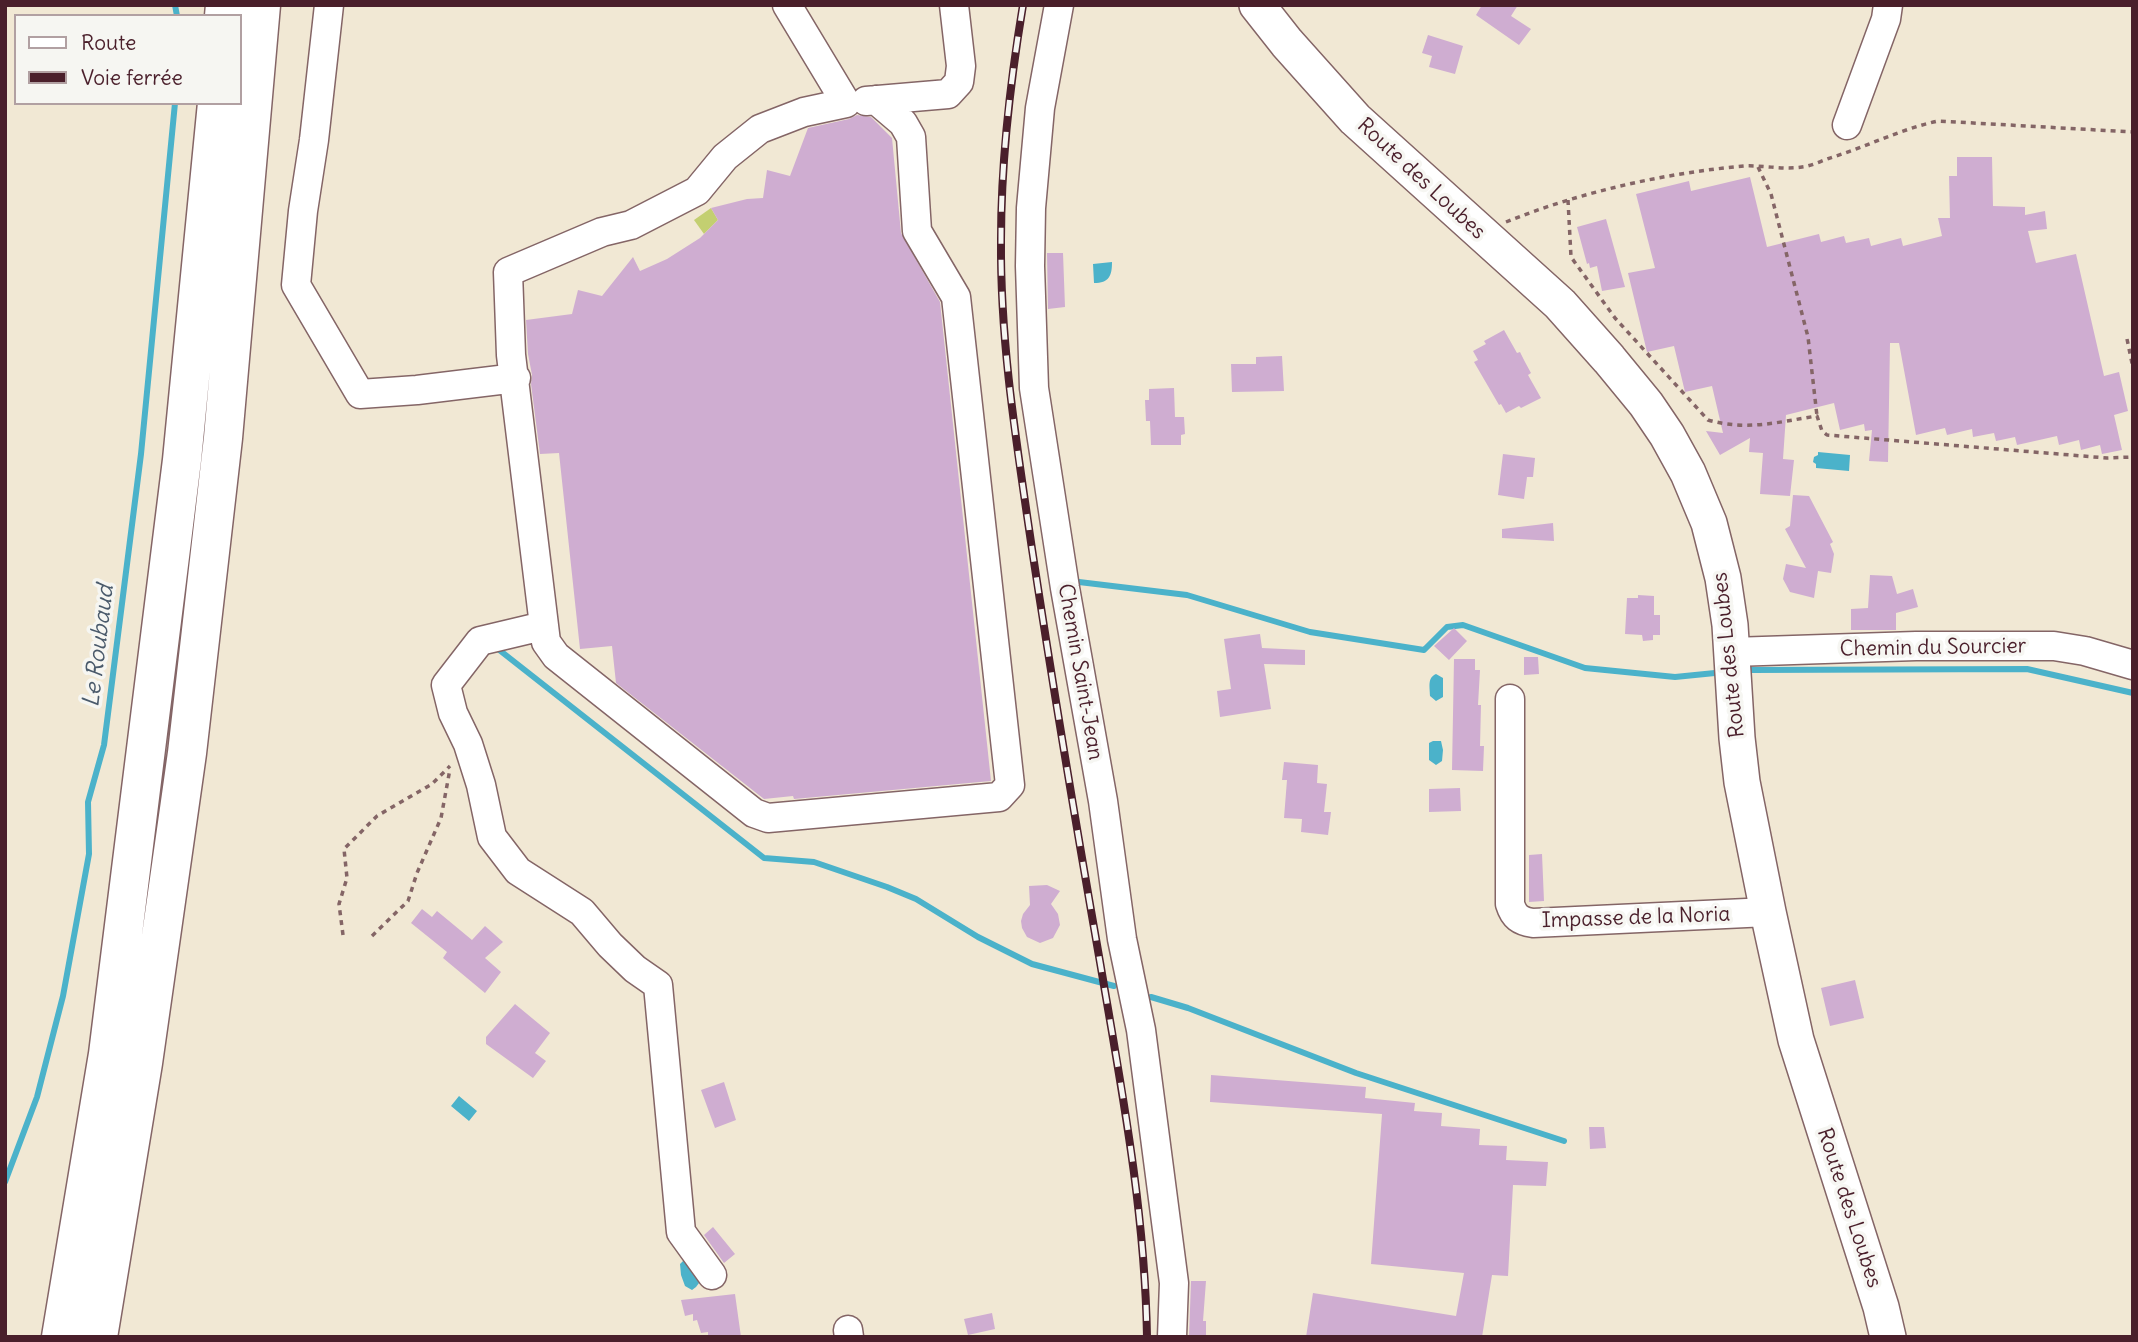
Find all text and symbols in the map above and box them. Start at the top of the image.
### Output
legend [14,14,242,105]
text: Route [81,29,136,56]
text: Voie ferrée [81,64,183,91]
street label: Route des Loubes [1352,113,1490,245]
street label: Route des Loubes [1708,571,1750,739]
street label: Chemin Saint-Jean [1052,582,1108,762]
water label: Le Roubaud [78,583,120,709]
street label: Chemin du Sourcier [1840,634,2026,662]
street label: Impasse de la Noria [1541,902,1731,934]
street label: Route des Loubes [1811,1125,1887,1291]

